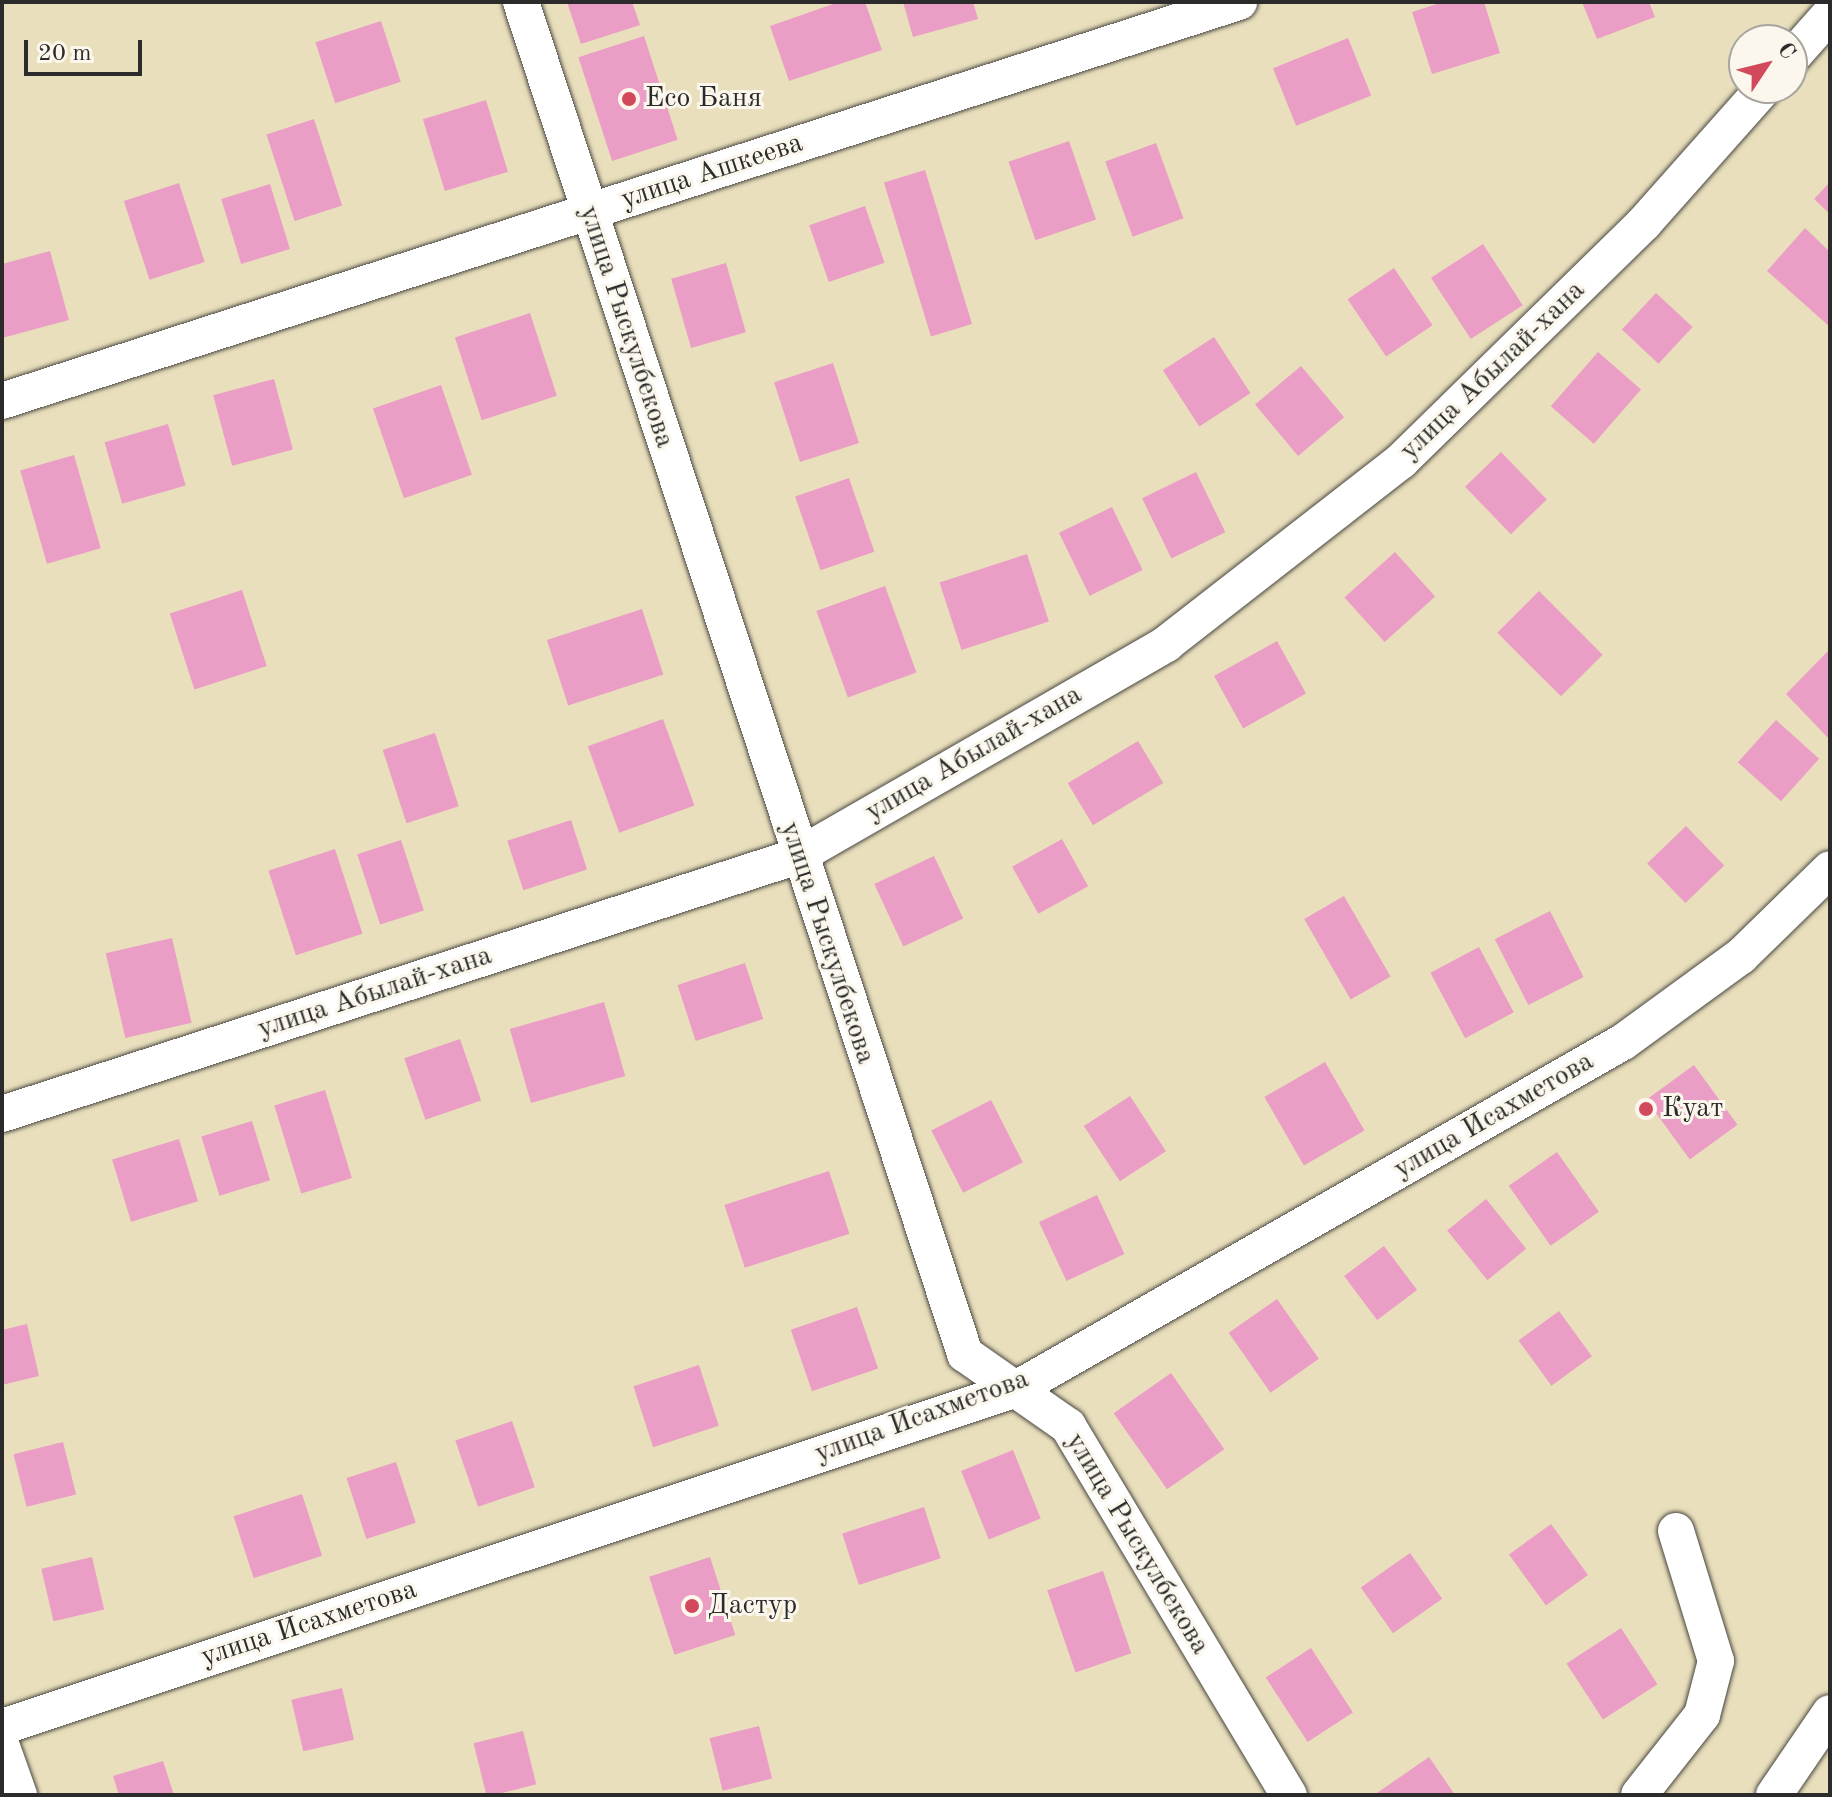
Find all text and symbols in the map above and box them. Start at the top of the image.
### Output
scale bar [28,24,146,74]
north arrow [1728,24,1808,104]
text: С [1773,39,1799,64]
text: 20 m [38,42,92,66]
place label: Eco Баня [645,82,762,116]
marker: Eco Баня [620,90,638,108]
street label: улица Ашкеева [617,127,807,217]
street label: улица Рыскулбекова [571,202,681,452]
street label: улица Абылай-хана [1394,274,1592,468]
street label: улица Абылай-хана [860,678,1088,830]
street label: улица Рыскулбекова [772,818,882,1068]
street label: улица Абылай-хана [254,939,496,1047]
street label: улица Исахметова [1388,1045,1600,1187]
place label: Куат [1662,1092,1723,1126]
marker: Куат [1637,1100,1655,1118]
street label: улица Исахметова [811,1363,1033,1471]
street label: улица Рыскулбекова [1058,1427,1216,1661]
street label: улица Исахметова [197,1573,421,1675]
place label: Дастур [708,1589,797,1623]
marker: Дастур [683,1597,701,1615]

